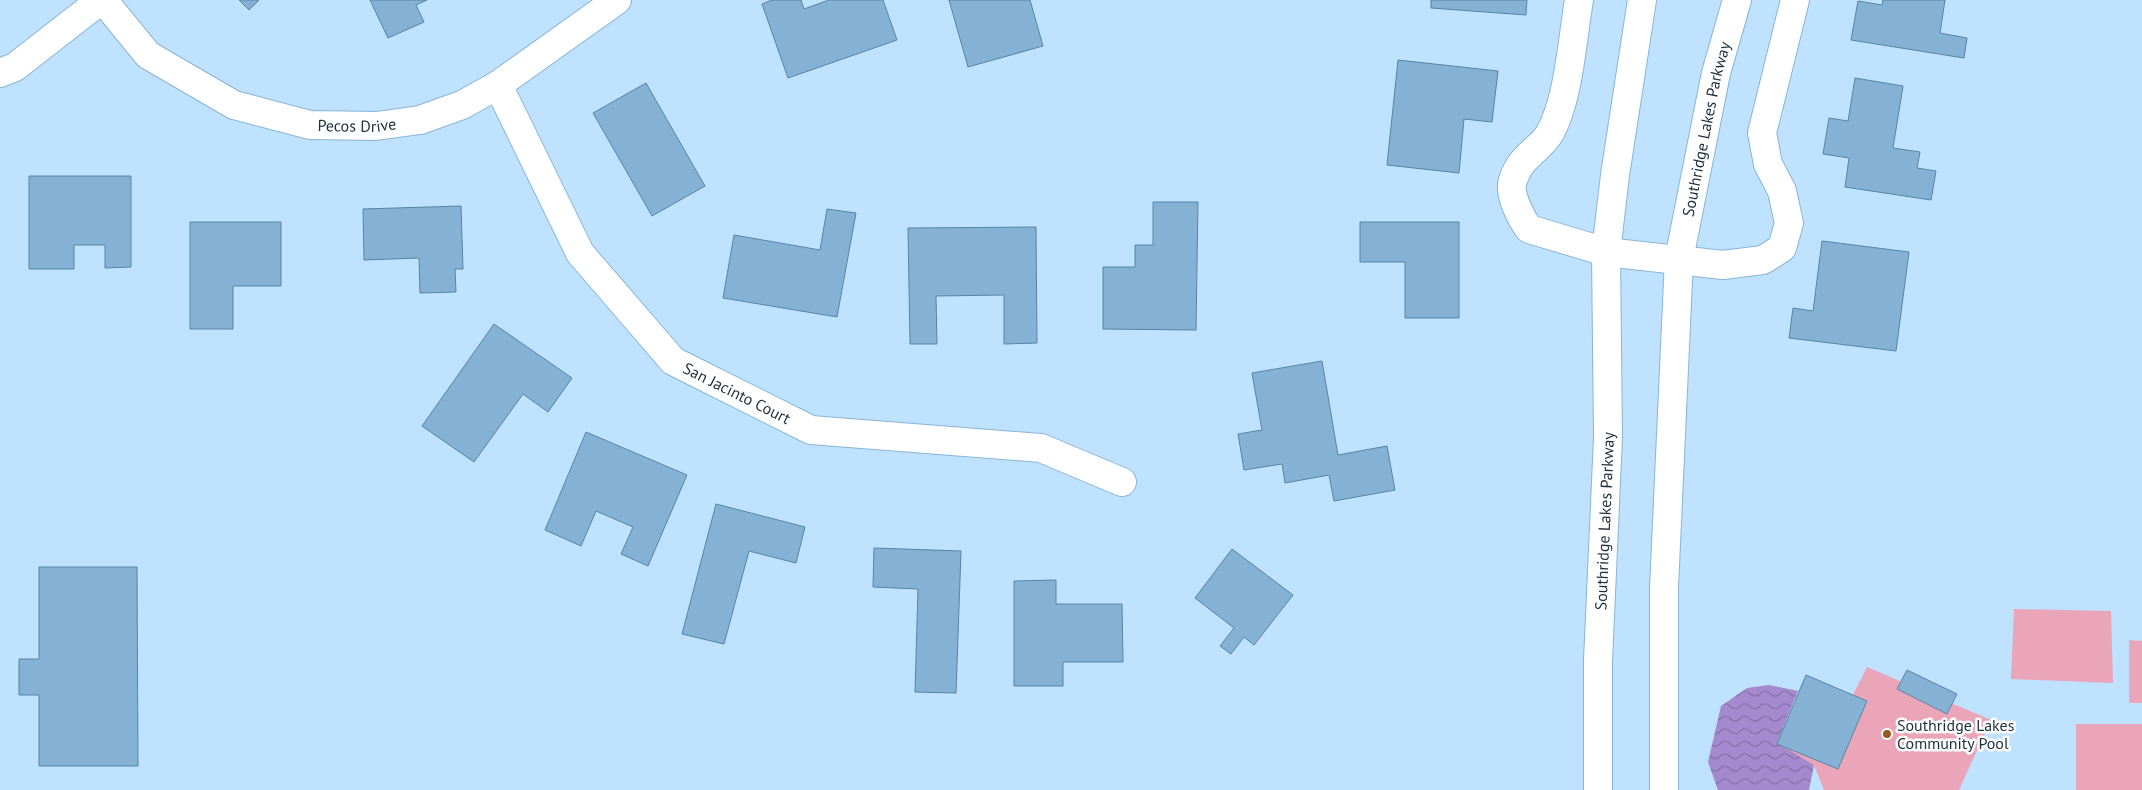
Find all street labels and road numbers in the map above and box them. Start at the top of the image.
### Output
street label: Southridge Lakes Parkway [1678,39,1735,218]
street label: Pecos Drive [317,113,397,136]
street label: San Jacinto Court [680,358,795,428]
street label: Southridge Lakes Parkway [1590,431,1618,611]

